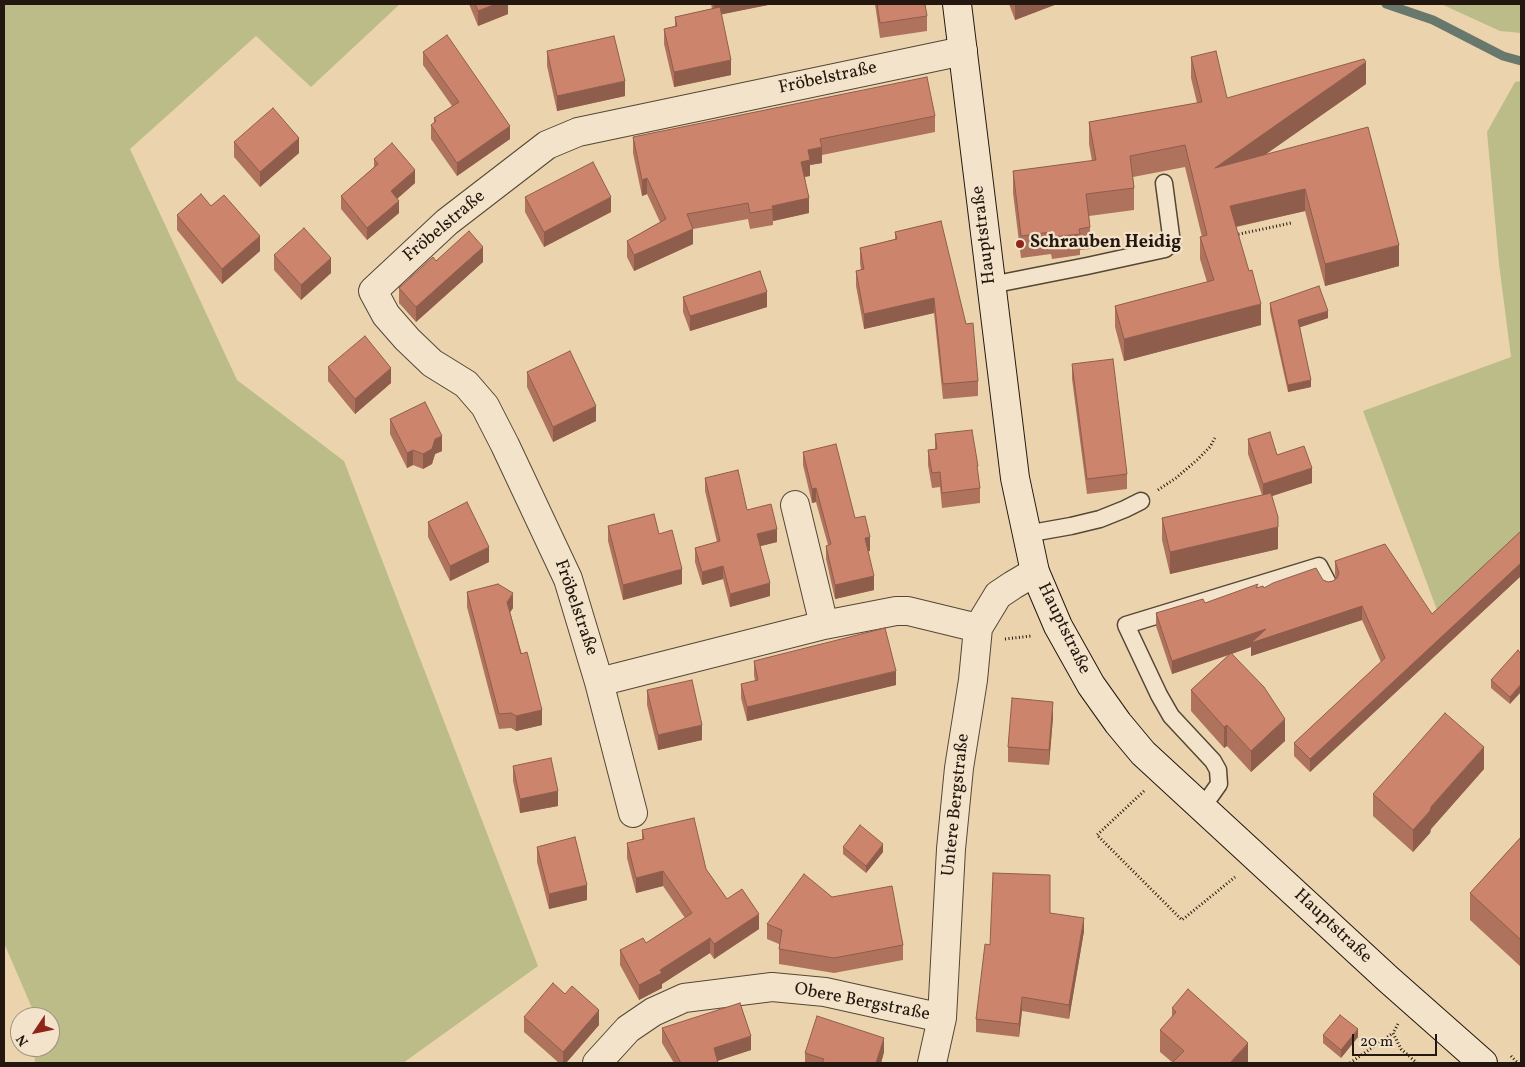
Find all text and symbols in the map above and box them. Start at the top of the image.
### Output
street label: Fröbelstraße [777,58,879,100]
street label: Hauptstraße [968,184,1002,286]
street label: Fröbelstraße [400,187,490,267]
place label: Schrauben Heidig [1030,233,1181,255]
marker: Schrauben Heidig [1014,238,1026,250]
street label: Fröbelstraße [548,557,602,659]
street label: Hauptstraße [1032,580,1094,678]
street label: Untere Bergstraße [939,732,975,878]
street label: Hauptstraße [1288,885,1376,969]
street label: Obere Bergstraße [792,979,932,1027]
north arrow [10,1007,60,1057]
scale bar [1355,1024,1440,1056]
text: N [12,1031,34,1050]
text: 20 m [1360,1032,1393,1053]

